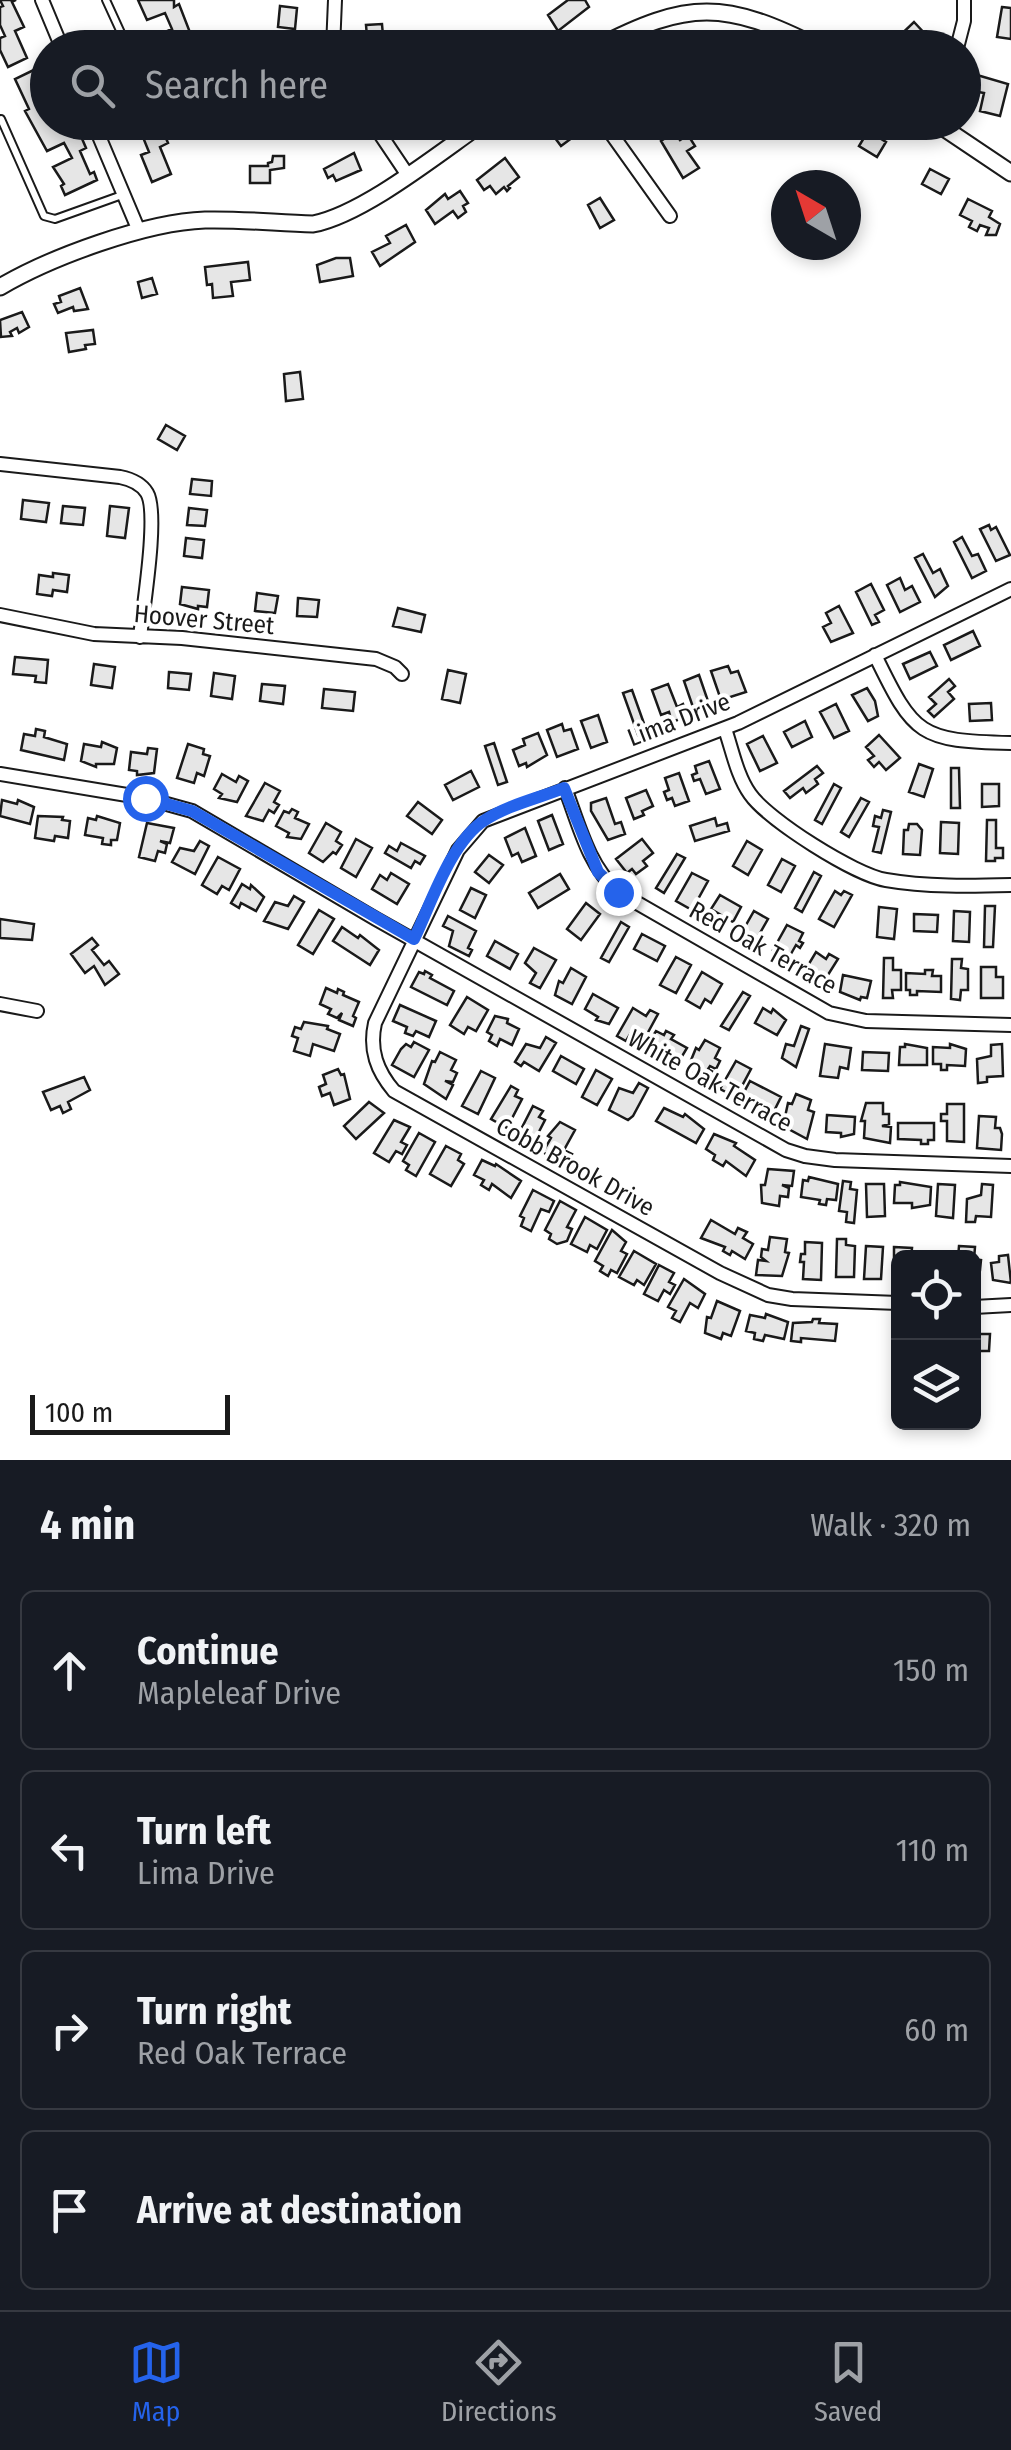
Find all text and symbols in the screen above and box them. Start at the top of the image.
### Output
search box [30,30,981,140]
icon: search [65,58,120,113]
text: Search here [145,62,328,108]
north arrow [771,170,861,260]
street label: Hoover Street [133,599,276,641]
street label: Lima Drive [623,687,735,753]
route start [123,776,169,822]
route end [596,870,642,916]
street label: Red Oak Terrace [684,895,842,1001]
street label: White Oak Terrace [622,1023,798,1139]
street label: Cobb Brook Drive [491,1111,659,1223]
map controls [891,1250,981,1430]
button: locate [891,1250,981,1340]
button: layers [891,1340,981,1430]
scale bar [30,1390,230,1434]
text: 100 m [45,1396,113,1429]
text: 4 min [40,1500,135,1550]
text: Walk · 320 m [810,1506,971,1544]
text: Continue [137,1628,278,1674]
icon: ahead [42,1643,97,1698]
text: 150 m [893,1651,969,1689]
text: Mapleleaf Drive [137,1674,341,1712]
text: Turn left [137,1808,271,1854]
icon: left [42,1823,97,1878]
text: 110 m [896,1831,969,1869]
text: Lima Drive [137,1854,275,1892]
text: Turn right [137,1988,291,2034]
icon: right [42,2003,97,2058]
text: 60 m [904,2011,969,2049]
text: Red Oak Terrace [137,2034,347,2072]
icon: arrive [42,2183,97,2238]
text: Arrive at destination [137,2187,462,2233]
tab: Map [129,2335,184,2428]
tab: Directions [441,2335,557,2428]
tab: Saved [814,2335,882,2428]

